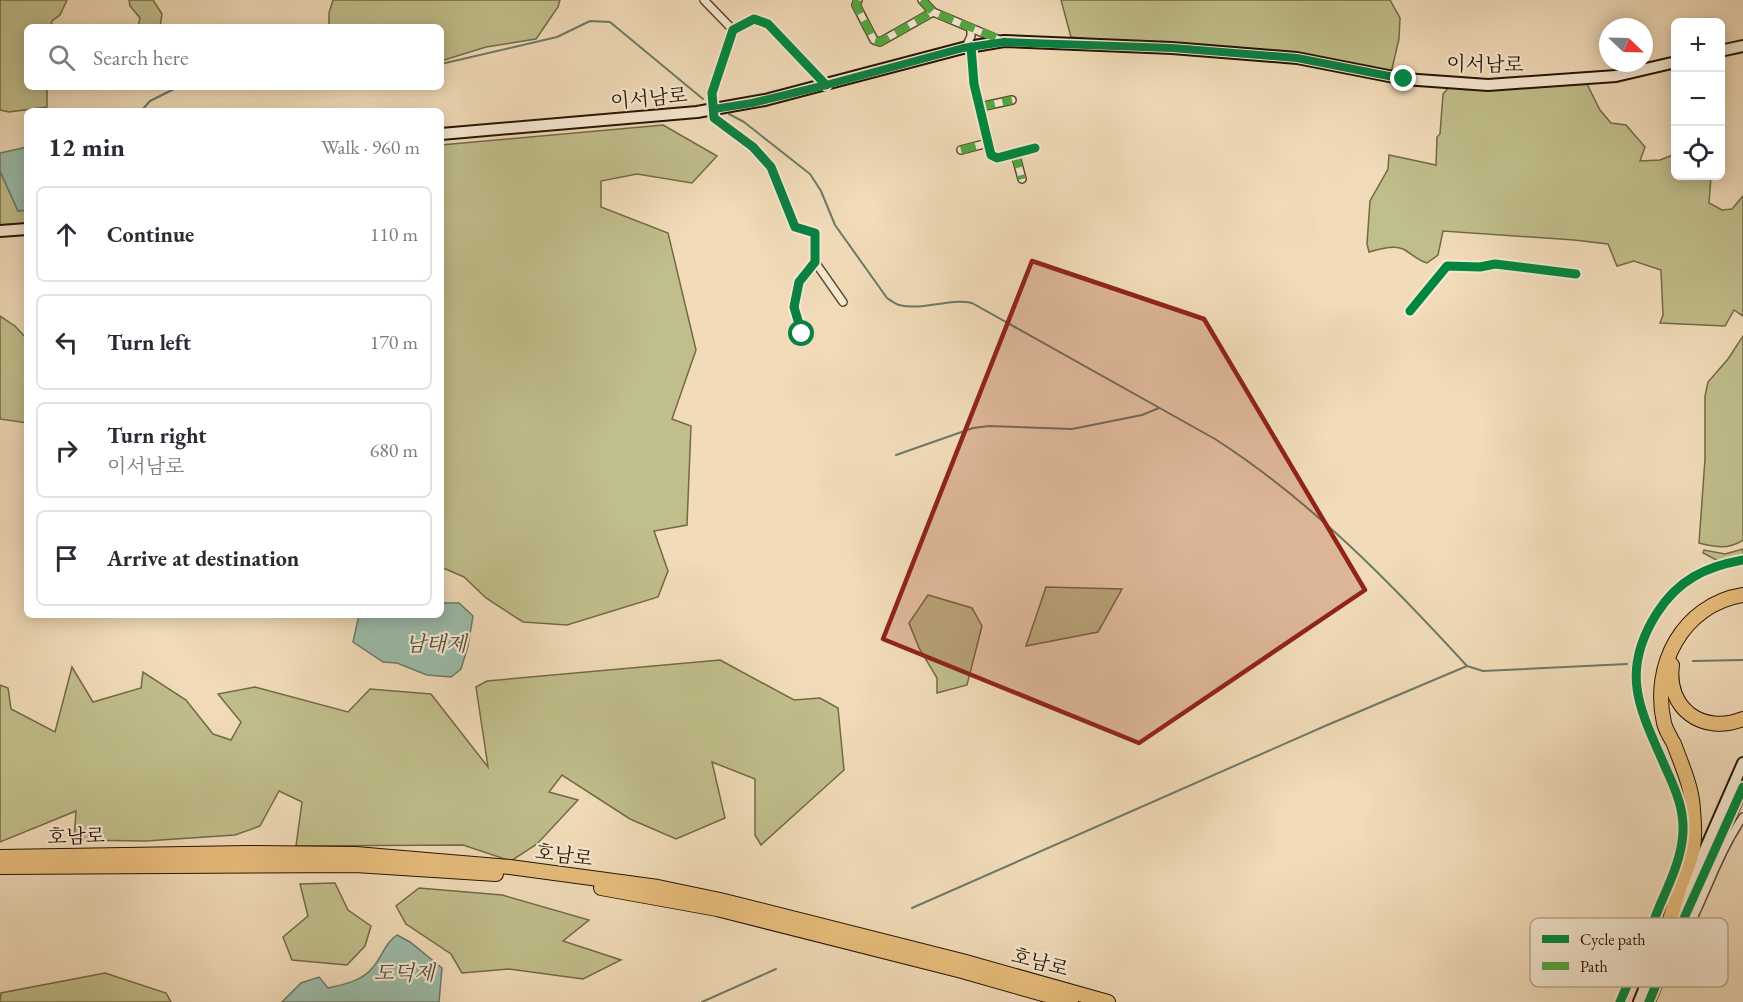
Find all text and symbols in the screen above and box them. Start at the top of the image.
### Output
north arrow [1599,18,1653,72]
map controls [1671,18,1725,180]
button: + [1671,18,1725,72]
search box [24,24,444,90]
icon: search [45,41,78,74]
text: Search here [93,43,188,72]
street label: 이서남로 [1446,50,1524,78]
route end [1390,65,1416,91]
button: − [1671,72,1725,126]
street label: 이서남로 [609,82,689,114]
button: locate [1671,126,1725,180]
text: 12 min [48,130,125,164]
text: Walk · 960 m [321,134,420,160]
icon: ahead [50,218,83,251]
text: Continue [107,220,194,249]
text: 110 m [370,221,418,247]
route start [788,320,814,346]
icon: left [50,326,83,359]
text: Turn left [107,328,191,357]
text: 170 m [370,329,418,355]
text: Turn right [107,421,206,450]
icon: right [50,434,83,467]
text: 680 m [370,437,418,463]
text: 이서남로 [107,453,184,479]
icon: arrive [50,542,83,575]
text: Arrive at destination [107,544,299,573]
water label: 남태제 [406,630,469,657]
street label: 호남로 [47,822,105,850]
street label: 호남로 [533,838,595,872]
legend [1530,918,1728,987]
text: Cycle path [1580,929,1645,950]
street label: 호남로 [1009,942,1071,982]
text: Path [1580,956,1608,977]
water label: 도덕제 [374,959,437,986]

